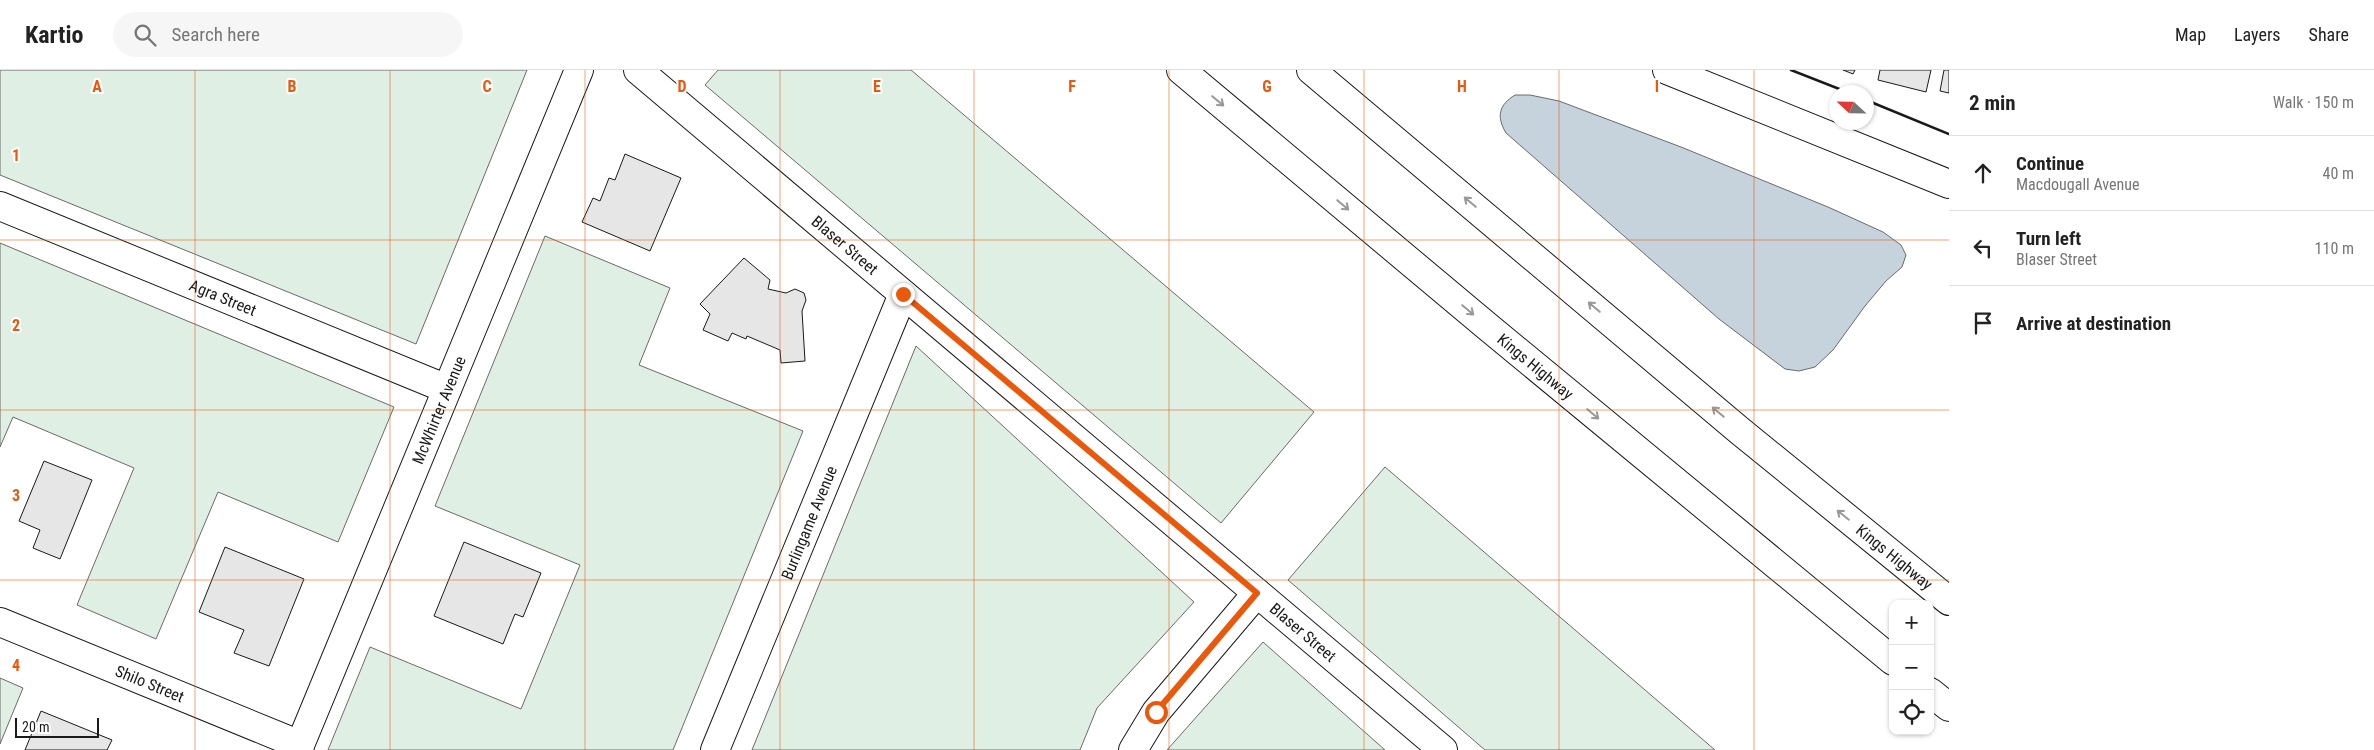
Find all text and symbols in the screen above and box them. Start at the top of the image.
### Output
search box [113,12,463,57]
text: Kartio [25,21,83,49]
icon: search [131,21,159,49]
text: Search here [171,23,260,46]
text: Map [2175,24,2206,45]
text: Layers [2234,24,2281,45]
text: Share [2309,24,2349,45]
text: A [92,77,102,96]
text: B [288,77,297,96]
text: C [482,77,492,96]
text: D [677,77,687,96]
text: E [873,77,881,96]
text: F [1068,77,1076,96]
text: G [1262,77,1272,96]
text: H [1457,77,1467,96]
text: I [1655,77,1659,96]
north arrow [1829,85,1874,130]
text: 2 min [1969,91,2016,115]
text: Walk · 150 m [2273,93,2354,112]
one-way arrow [1212,96,1225,107]
text: 1 [12,146,20,165]
text: Continue [2016,152,2084,175]
icon: ahead [1969,159,1997,187]
text: 40 m [2322,164,2354,183]
text: Macdougall Avenue [2016,175,2139,194]
one-way arrow [1463,197,1476,208]
one-way arrow [1336,200,1349,211]
street label: Blaser Street [808,212,882,278]
text: Turn left [2016,227,2081,250]
icon: left [1969,234,1997,262]
text: 110 m [2315,239,2354,258]
text: Blaser Street [2016,250,2097,269]
street label: Agra Street [187,275,260,320]
route end [892,283,915,306]
one-way arrow [1588,302,1601,313]
one-way arrow [1461,304,1474,316]
icon: arrive [1969,309,1997,337]
text: Arrive at destination [2016,312,2171,335]
text: 2 [12,316,20,335]
street label: Kings Highway [1494,329,1578,403]
street label: McWhirter Avenue [408,353,469,467]
one-way arrow [1712,407,1725,418]
one-way arrow [1586,408,1599,419]
street label: Burlingame Avenue [777,463,841,582]
text: 3 [12,486,20,505]
one-way arrow [1837,510,1850,521]
street label: Kings Highway [1853,520,1937,594]
street label: Blaser Street [1266,599,1341,666]
map controls [1889,600,1934,735]
button: + [1889,600,1934,645]
button: − [1889,645,1934,690]
text: 4 [12,656,20,675]
street label: Shilo Street [113,661,187,706]
button: locate [1889,690,1934,735]
route start [1145,701,1168,724]
scale bar [15,715,99,738]
text: 20 m [22,719,50,735]

